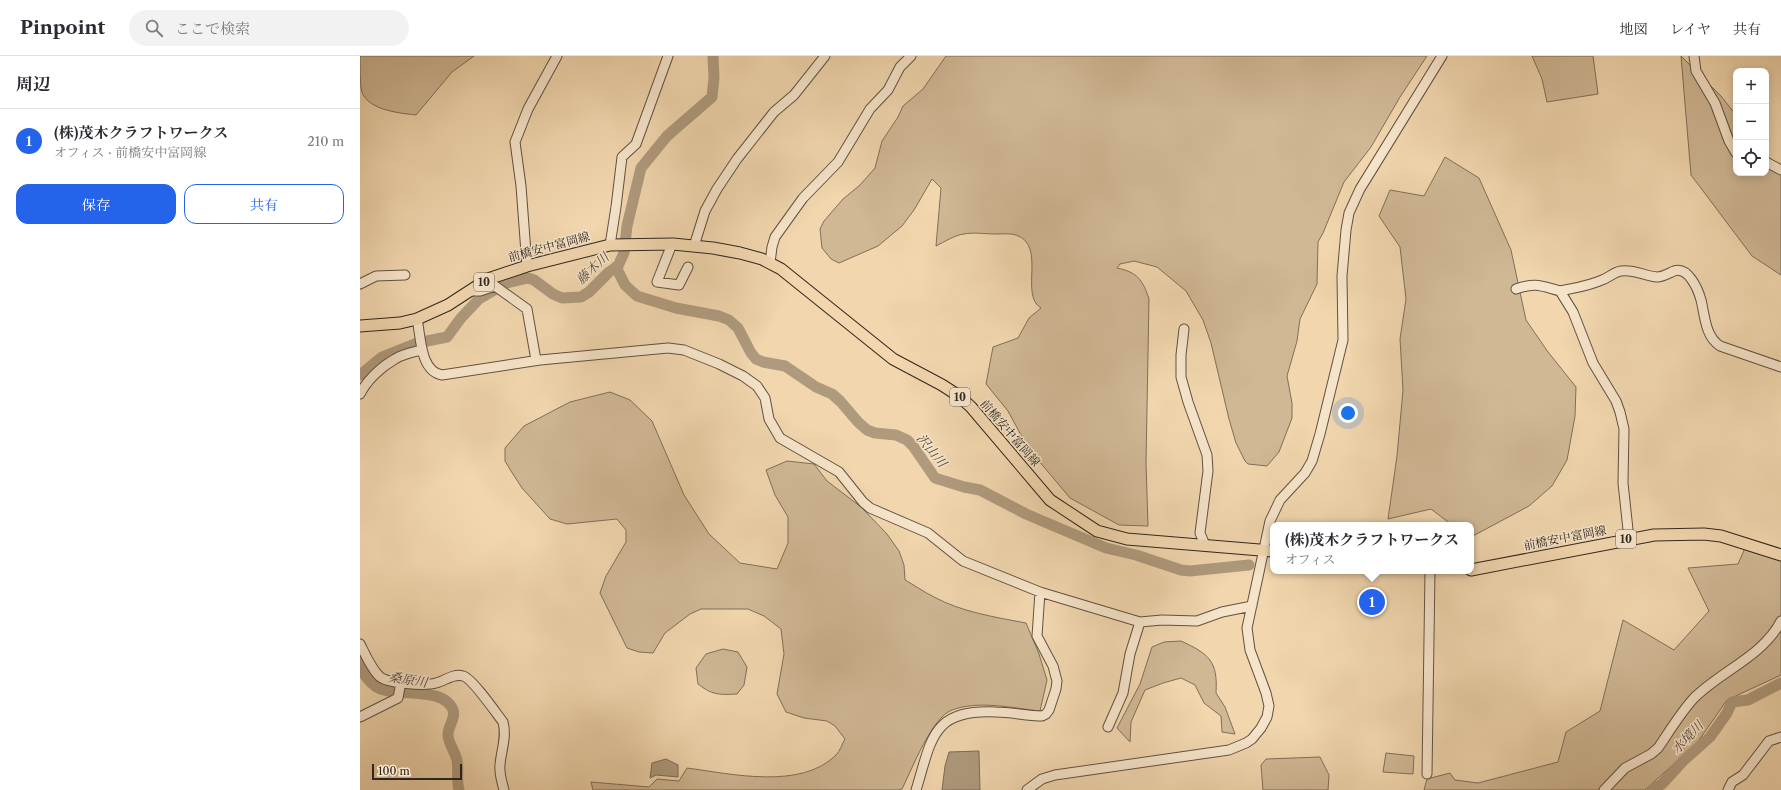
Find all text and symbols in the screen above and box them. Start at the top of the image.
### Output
search box [129,10,409,46]
text: Pinpoint [20,16,105,39]
icon: search [143,17,165,39]
text: ここで検索 [175,19,250,38]
text: 地図 [1620,20,1648,38]
text: レイヤ [1670,20,1711,38]
text: 共有 [1733,20,1761,38]
map controls [1733,68,1769,176]
button: + [1733,68,1769,104]
text: 周辺 [16,74,50,94]
button: − [1733,104,1769,140]
text: (株)茂木クラフトワークス [54,123,228,142]
text: 1 [26,133,32,149]
text: 210 m [307,133,344,149]
button: locate [1733,140,1769,176]
text: オフィス · 前橋安中富岡線 [54,144,206,160]
button: 保存 [16,184,176,224]
button: 共有 [184,184,344,224]
street label: 前橋安中富岡線 [506,228,591,265]
water label: 藤木川 [572,247,613,287]
road number: 10 [474,273,494,291]
road number: 10 [950,388,970,406]
street label: 前橋安中富岡線 [977,396,1044,469]
your location [1338,403,1358,423]
water label: 沢山川 [913,430,952,472]
popup [1270,522,1474,574]
street label: 前橋安中富岡線 [1522,522,1608,553]
text: (株)茂木クラフトワークス [1285,530,1459,549]
road number: 10 [1616,530,1636,548]
text: オフィス [1285,551,1335,567]
pin: 1 [1359,587,1385,617]
water label: 桑原川 [387,668,430,690]
water label: 水境川 [1668,716,1708,757]
scale bar [372,762,462,781]
text: 100 m [378,764,410,778]

